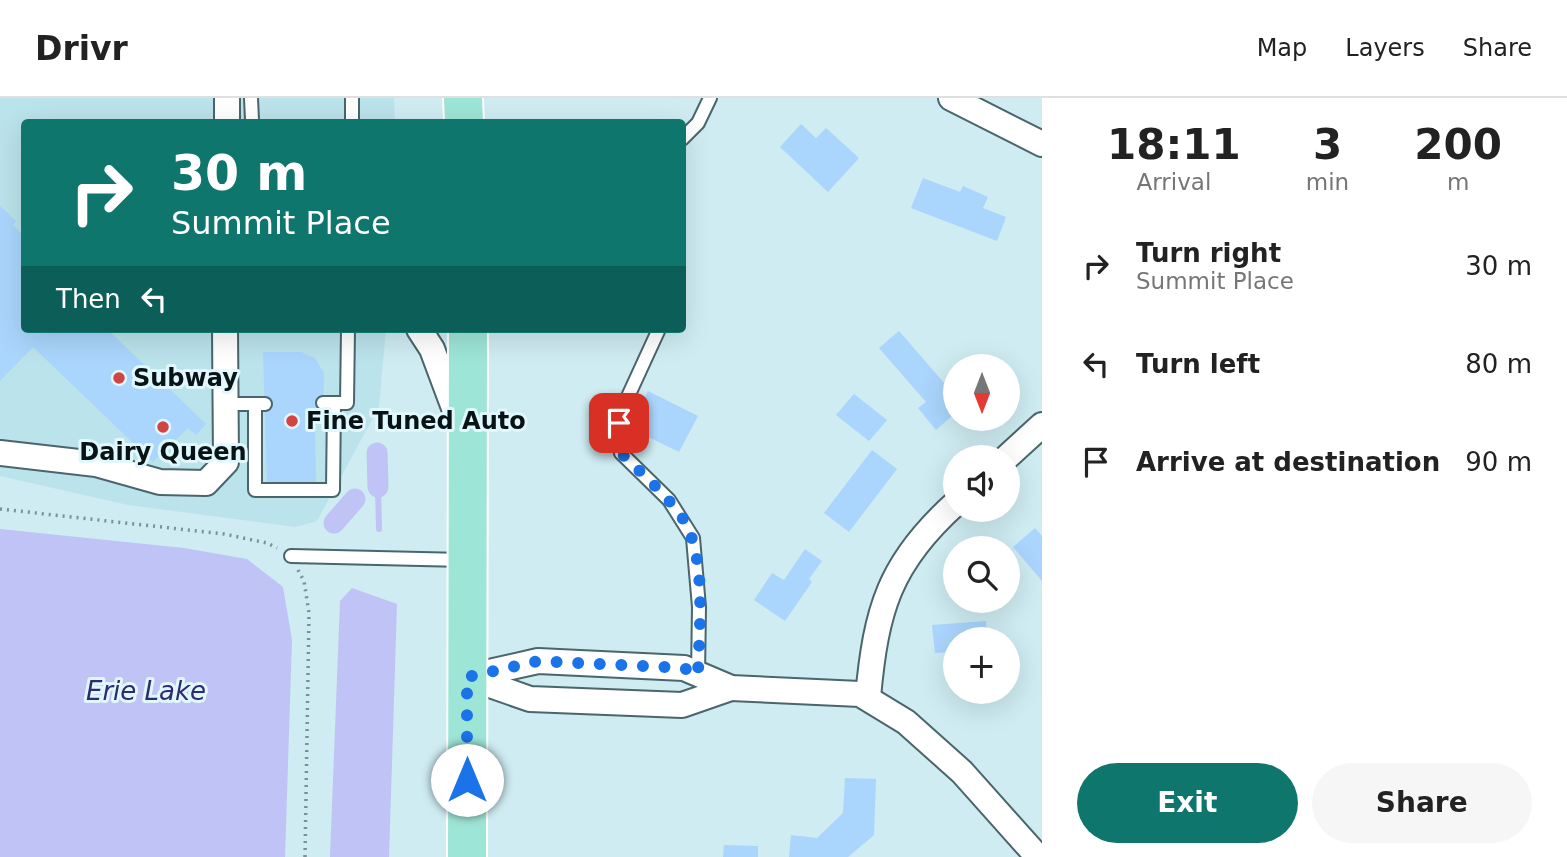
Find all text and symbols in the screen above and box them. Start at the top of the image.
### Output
text: Drivr [35,29,128,68]
text: Map [1257,34,1307,62]
text: Layers [1345,34,1425,62]
text: Share [1463,34,1532,62]
text: 18:11 [1107,120,1241,169]
text: 3 [1313,120,1342,169]
text: 200 [1414,120,1502,169]
text: 30 m [171,145,307,202]
icon: right [56,147,147,238]
text: Arrival [1137,169,1211,195]
text: min [1306,169,1349,195]
text: m [1447,169,1469,195]
text: Summit Place [171,204,391,242]
text: Turn right [1136,238,1281,268]
icon: right [1077,247,1115,285]
text: 30 m [1465,251,1532,281]
text: Summit Place [1136,268,1294,294]
icon: left [135,280,173,318]
text: Then [56,284,121,314]
icon: left [1077,345,1115,383]
text: Turn left [1136,349,1260,379]
text: 80 m [1465,349,1532,379]
north arrow [943,354,1020,430]
map controls [943,354,1020,704]
place label: Subway [133,364,238,392]
marker: Subway [111,370,127,386]
pin [589,393,649,453]
icon: arrive [600,404,638,442]
place label: Fine Tuned Auto [306,407,526,435]
marker: Fine Tuned Auto [284,413,300,429]
marker: Dairy Queen [155,419,171,435]
place label: Dairy Queen [79,438,247,466]
icon: arrive [1077,443,1115,481]
button: sound [943,445,1020,522]
text: Arrive at destination [1136,447,1440,477]
text: 90 m [1465,447,1532,477]
button: search [943,536,1020,613]
button: + [943,627,1020,704]
water label: Erie Lake [86,676,206,706]
position arrow [430,743,504,817]
button: Exit [1077,763,1298,843]
button: Share [1312,763,1532,843]

